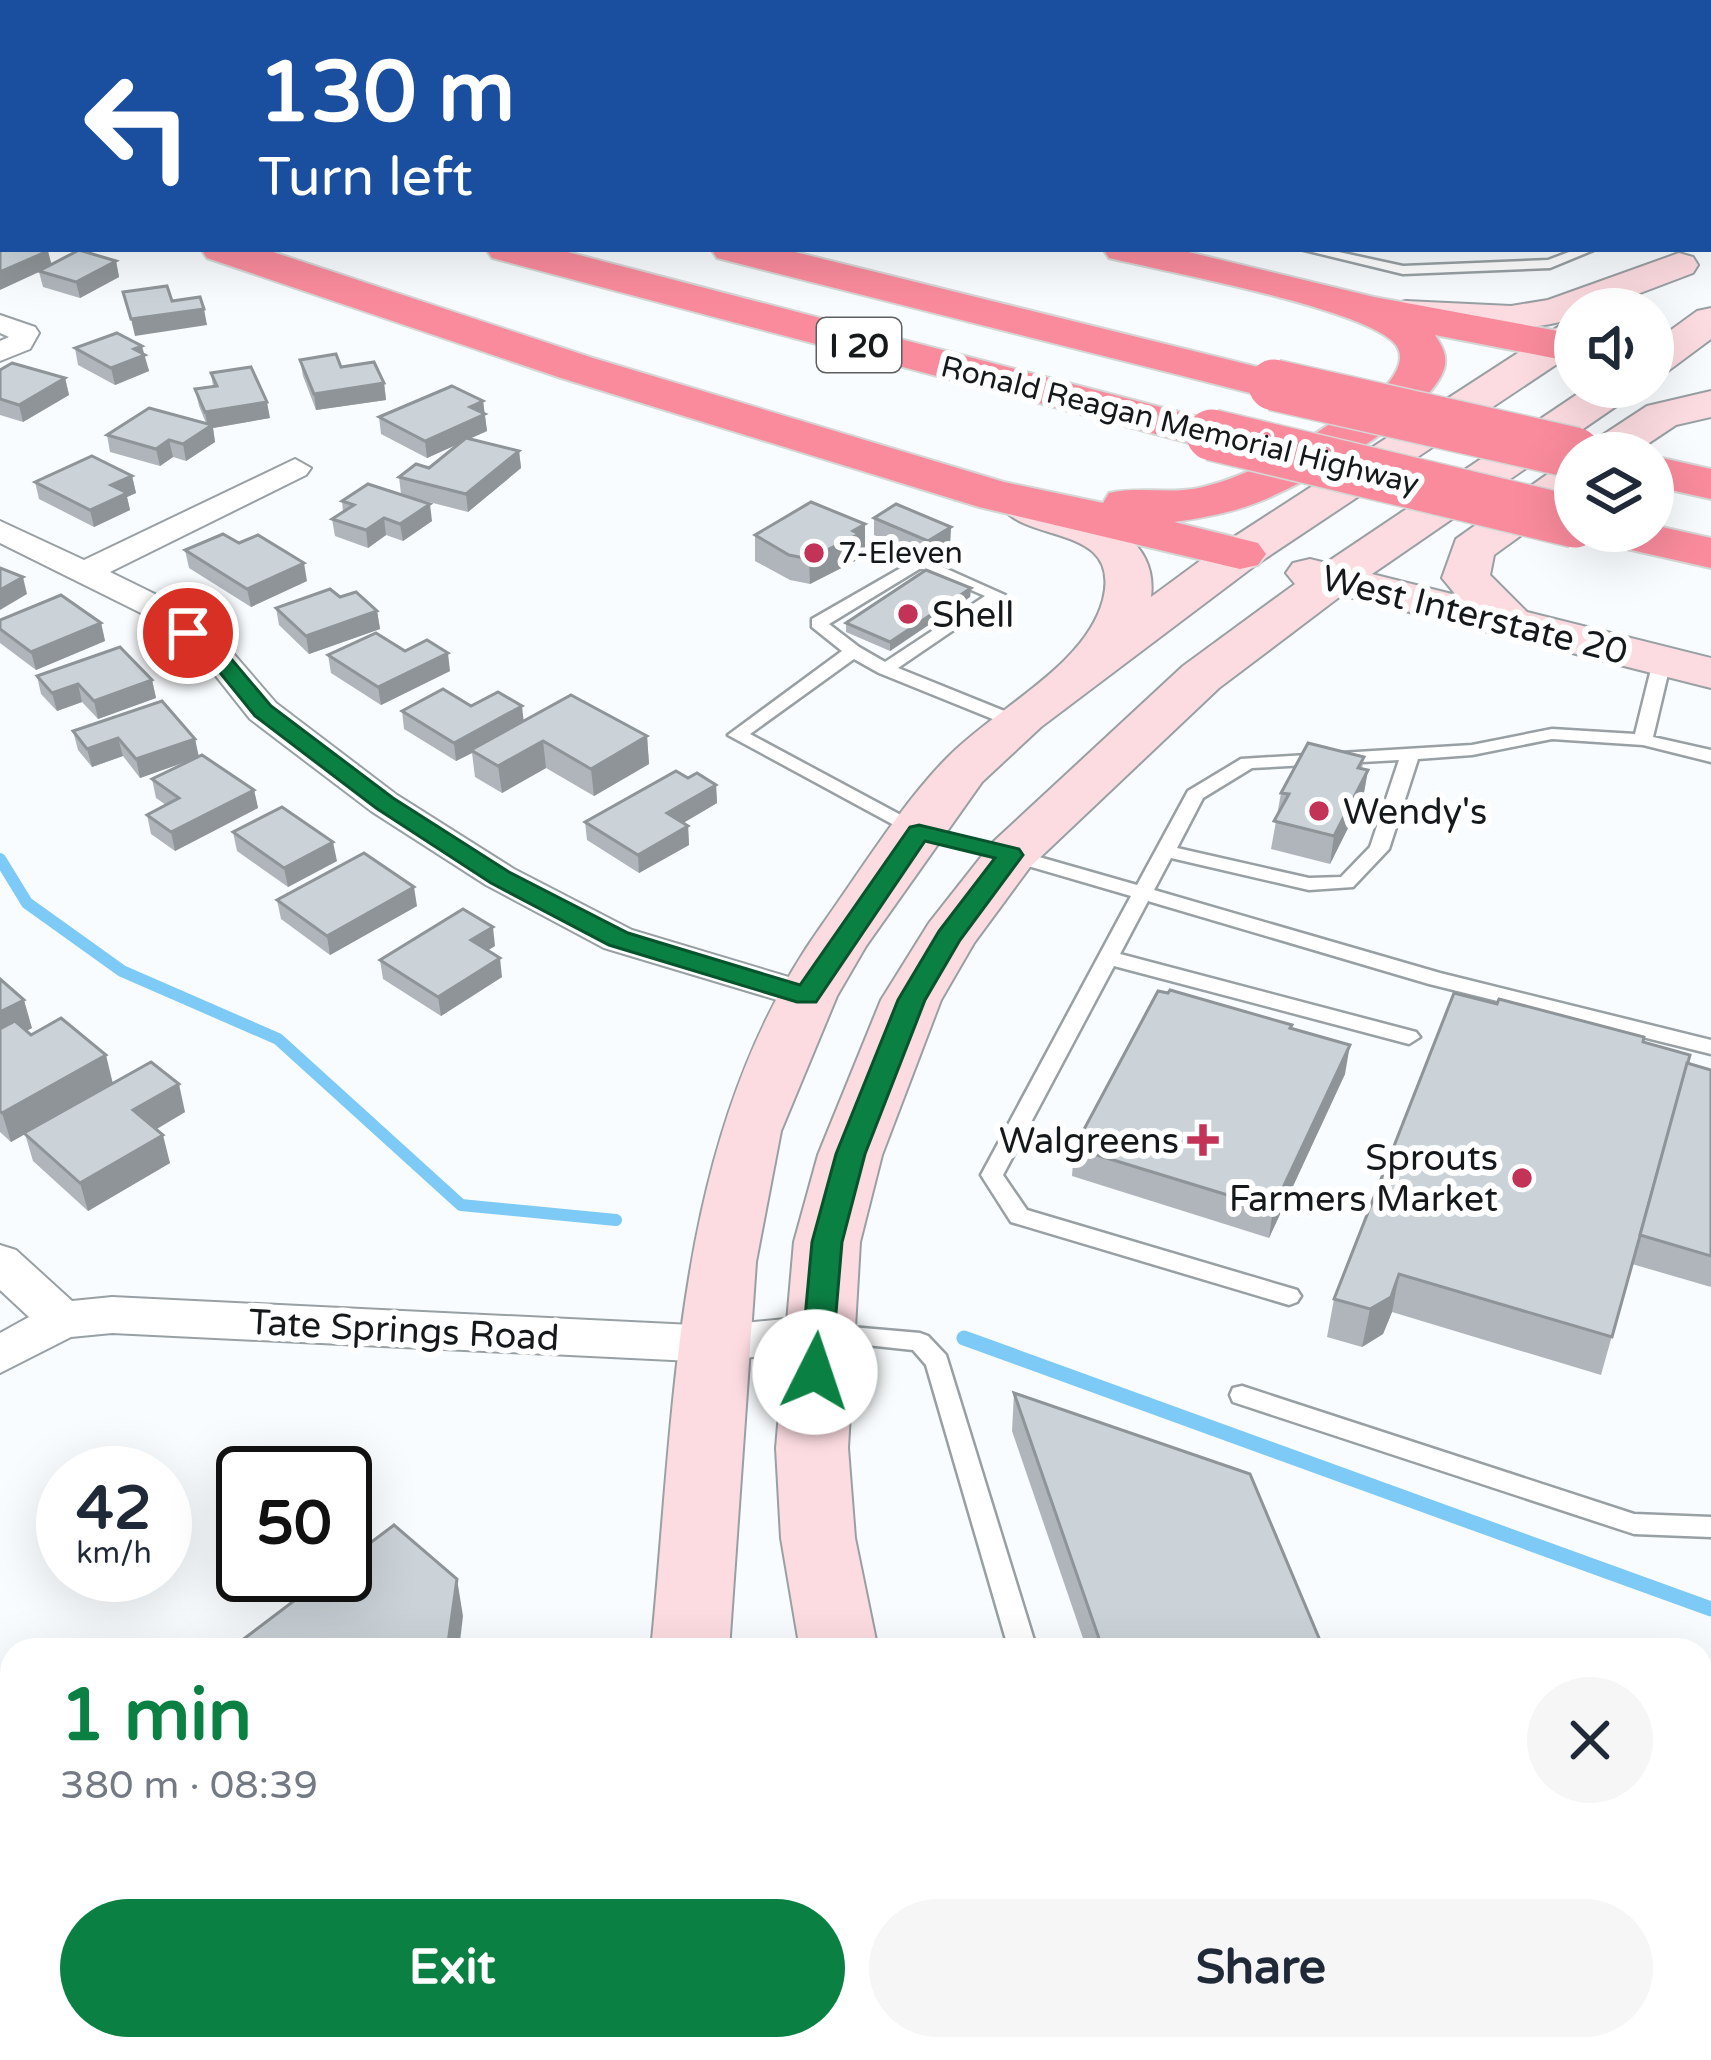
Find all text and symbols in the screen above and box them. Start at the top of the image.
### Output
text: 130 m [258,43,515,144]
icon: left [60,48,216,204]
text: Turn left [258,145,473,210]
map controls [1554,288,1674,552]
button: sound [1554,288,1674,408]
road number: I 20 [817,318,901,372]
street label: Ronald Reagan Memorial Highway [937,348,1423,503]
button: layers [1554,432,1674,552]
place label: 7-Eleven [838,535,963,572]
marker: 7-Eleven [801,540,827,566]
street label: West Interstate 20 [1317,557,1632,674]
pin [137,582,239,684]
place label: Shell [932,594,1014,637]
icon: arrive [155,600,221,666]
marker: Shell [895,601,921,627]
place label: Wendy's [1343,791,1487,834]
marker: Wendy's [1306,798,1332,824]
place label: Walgreens [999,1120,1179,1163]
marker: Walgreens [1190,1127,1216,1153]
place label: Sprouts Farmers Market [1229,1137,1498,1221]
marker: Sprouts Farmers Market [1509,1165,1535,1191]
street label: Tate Springs Road [247,1301,560,1360]
position arrow [752,1309,878,1435]
speed limit sign: 50 [216,1446,372,1602]
text: 42 [76,1473,152,1545]
text: km/h [76,1535,152,1572]
text: 1 min [60,1673,252,1760]
button: close [1527,1677,1653,1803]
text: 380 m · 08:39 [60,1762,318,1809]
button: Exit [60,1899,845,2037]
button: Share [869,1899,1653,2037]

